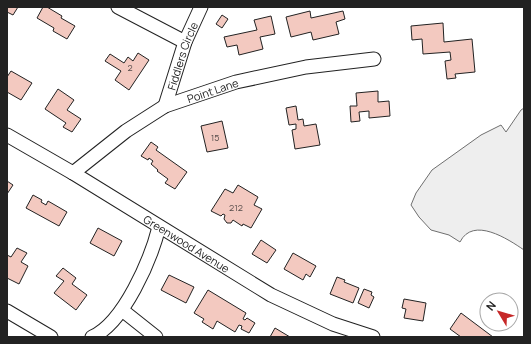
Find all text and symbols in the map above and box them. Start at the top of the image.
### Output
street label: Fiddlers Circle [163,19,201,92]
house number: 2 [127,61,133,74]
street label: Point Lane [185,74,241,106]
house number: 15 [211,131,219,144]
house number: 212 [229,201,243,214]
street label: Greenwood Avenue [141,211,233,276]
north arrow [479,292,519,332]
text: N [482,298,499,313]

